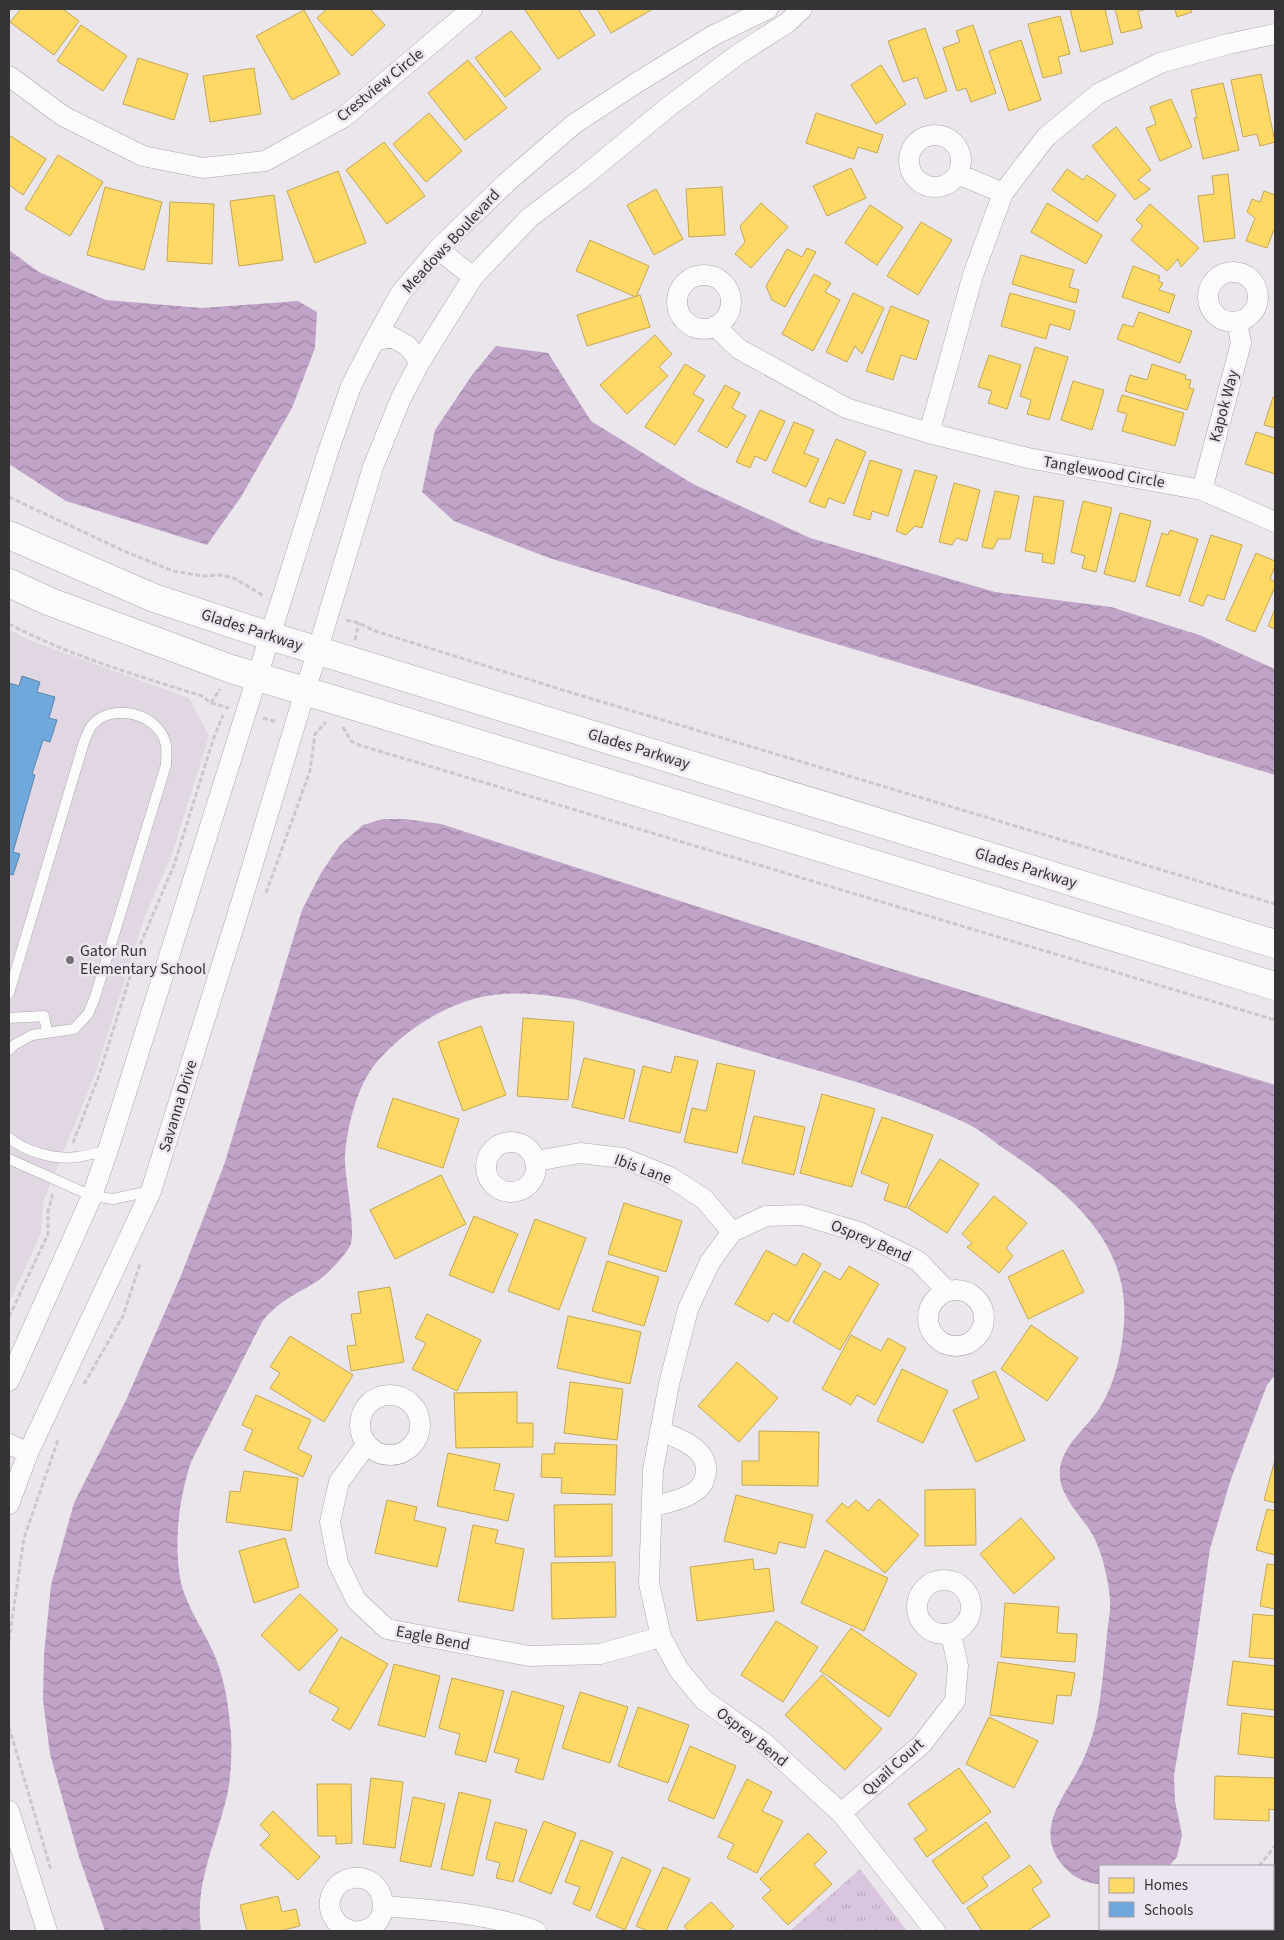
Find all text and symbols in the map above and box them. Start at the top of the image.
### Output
street label: Crestview Circle [332,43,428,127]
street label: Meadows Boulevard [397,184,505,298]
street label: Kapok Way [1204,367,1244,445]
street label: Tanglewood Circle [1042,450,1167,494]
street label: Glades Parkway [198,603,306,657]
street label: Glades Parkway [585,723,693,775]
street label: Glades Parkway [972,842,1080,894]
place label: Gator Run Elementary School [80,940,206,980]
marker: Gator Run Elementary School [64,954,76,966]
street label: Savanna Drive [154,1057,202,1155]
street label: Ibis Lane [611,1148,675,1190]
street label: Osprey Bend [827,1214,915,1268]
street label: Eagle Bend [394,1620,472,1656]
street label: Osprey Bend [712,1702,792,1772]
street label: Quail Court [857,1733,929,1801]
legend [1099,1865,1274,1930]
text: Homes [1144,1875,1188,1896]
text: Schools [1144,1900,1193,1921]

